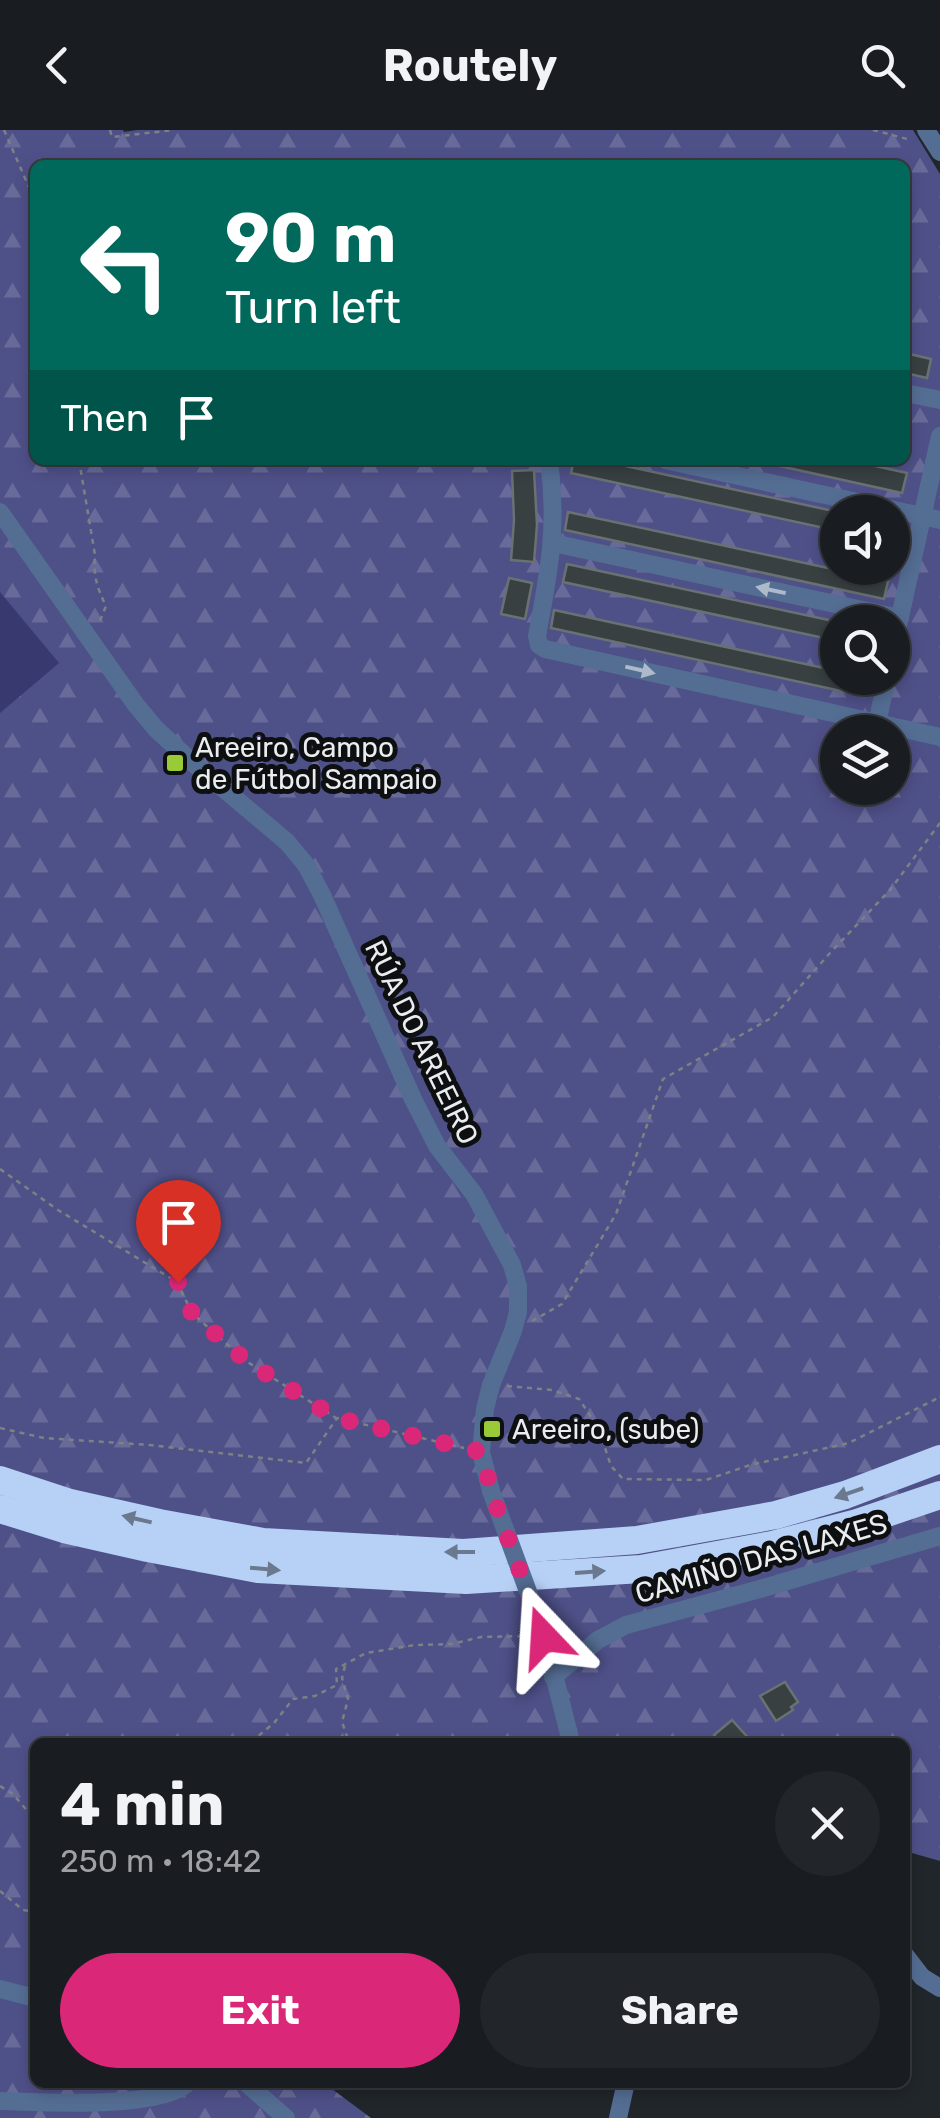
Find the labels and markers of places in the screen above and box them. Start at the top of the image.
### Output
place label: Areeiro, Campo de Fútbol Sampaio [195,731,437,796]
marker: Areeiro, Campo de Fútbol Sampaio [164,752,186,774]
pin [136,1180,221,1283]
place label: Areeiro, (sube) [512,1413,699,1446]
marker: Areeiro, (sube) [481,1418,503,1440]

